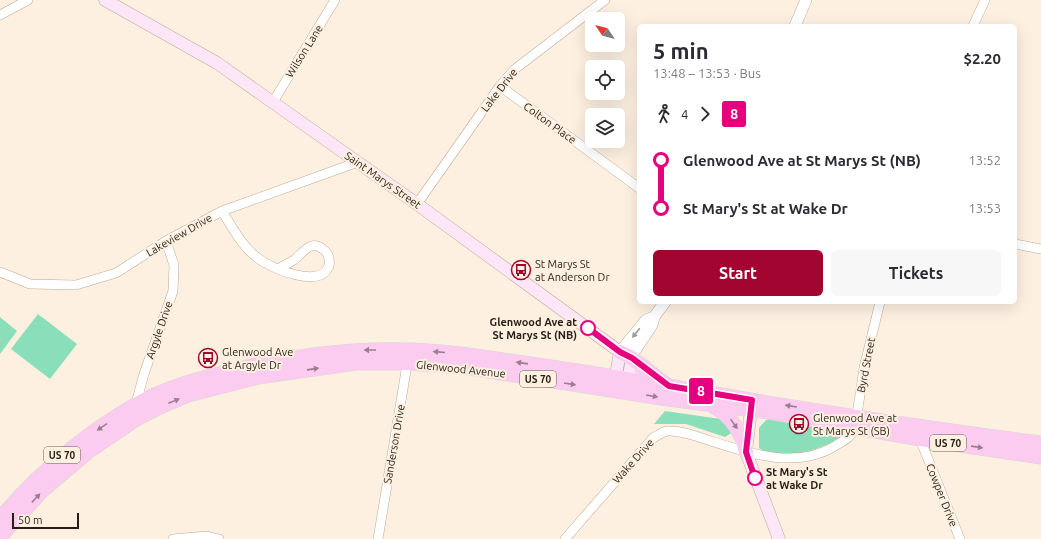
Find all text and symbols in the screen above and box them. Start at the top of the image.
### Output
north arrow [585,12,625,52]
map controls [585,12,625,148]
street label: Wilson Lane [283,23,325,79]
text: 5 min [653,38,709,63]
text: $2.20 [963,50,1001,67]
button: locate [585,60,625,100]
street label: Lake Drive [479,66,519,114]
text: 13:48 – 13:53 · Bus [653,66,761,80]
street label: Colton Place [521,100,579,146]
icon: walk [653,103,675,125]
icon: forward [694,103,716,125]
text: 8 [730,106,738,122]
text: 4 [681,107,688,121]
button: layers [585,108,625,148]
street label: Saint Marys Street [343,149,424,211]
text: Glenwood Ave at St Marys St (NB) [683,152,921,169]
text: 13:52 [968,153,1001,167]
text: St Mary's St at Wake Dr [683,200,848,217]
text: 13:53 [968,201,1001,215]
street label: Lakeview Drive [144,211,214,259]
button: Start [653,250,823,296]
button: Tickets [831,250,1001,296]
place label: St Marys St at Anderson Dr [535,258,610,283]
bus stop icon: St Marys St at Anderson Dr [510,259,532,281]
street label: Argyle Drive [143,299,175,361]
place label: Glenwood Ave at St Marys St (NB) [490,316,577,342]
marker: Glenwood Ave at St Marys St (NB) [580,320,596,336]
one-way arrow [632,327,640,338]
street label: Byrd Street [855,336,877,394]
place label: Glenwood Ave at Argyle Dr [222,346,293,371]
bus stop icon: Glenwood Ave at Argyle Dr [197,347,219,369]
one-way arrow [363,347,376,353]
one-way arrow [433,349,445,355]
street label: Glenwood Avenue [416,358,506,380]
one-way arrow [516,360,528,366]
one-way arrow [307,366,319,372]
road number: US 70 [520,371,556,387]
line badge: 8 [688,378,714,404]
one-way arrow [564,381,576,387]
text: 8 [697,383,705,399]
one-way arrow [646,394,658,400]
one-way arrow [168,398,180,404]
street label: Sanderson Drive [381,403,407,485]
one-way arrow [785,403,797,409]
place label: Glenwood Ave at St Marys St (SB) [813,412,897,438]
bus stop icon: Glenwood Ave at St Marys St (SB) [788,413,810,435]
one-way arrow [730,419,738,430]
one-way arrow [97,423,107,431]
road number: US 70 [930,435,966,451]
street label: Wake Drive [610,436,656,486]
one-way arrow [971,444,983,450]
road number: US 70 [44,447,80,463]
street label: Cowper Drive [924,462,960,528]
place label: St Mary's St at Wake Dr [766,466,828,491]
marker: St Mary's St at Wake Dr [747,470,763,486]
one-way arrow [31,493,40,503]
scale bar [12,511,79,530]
text: 50 m [18,514,42,526]

